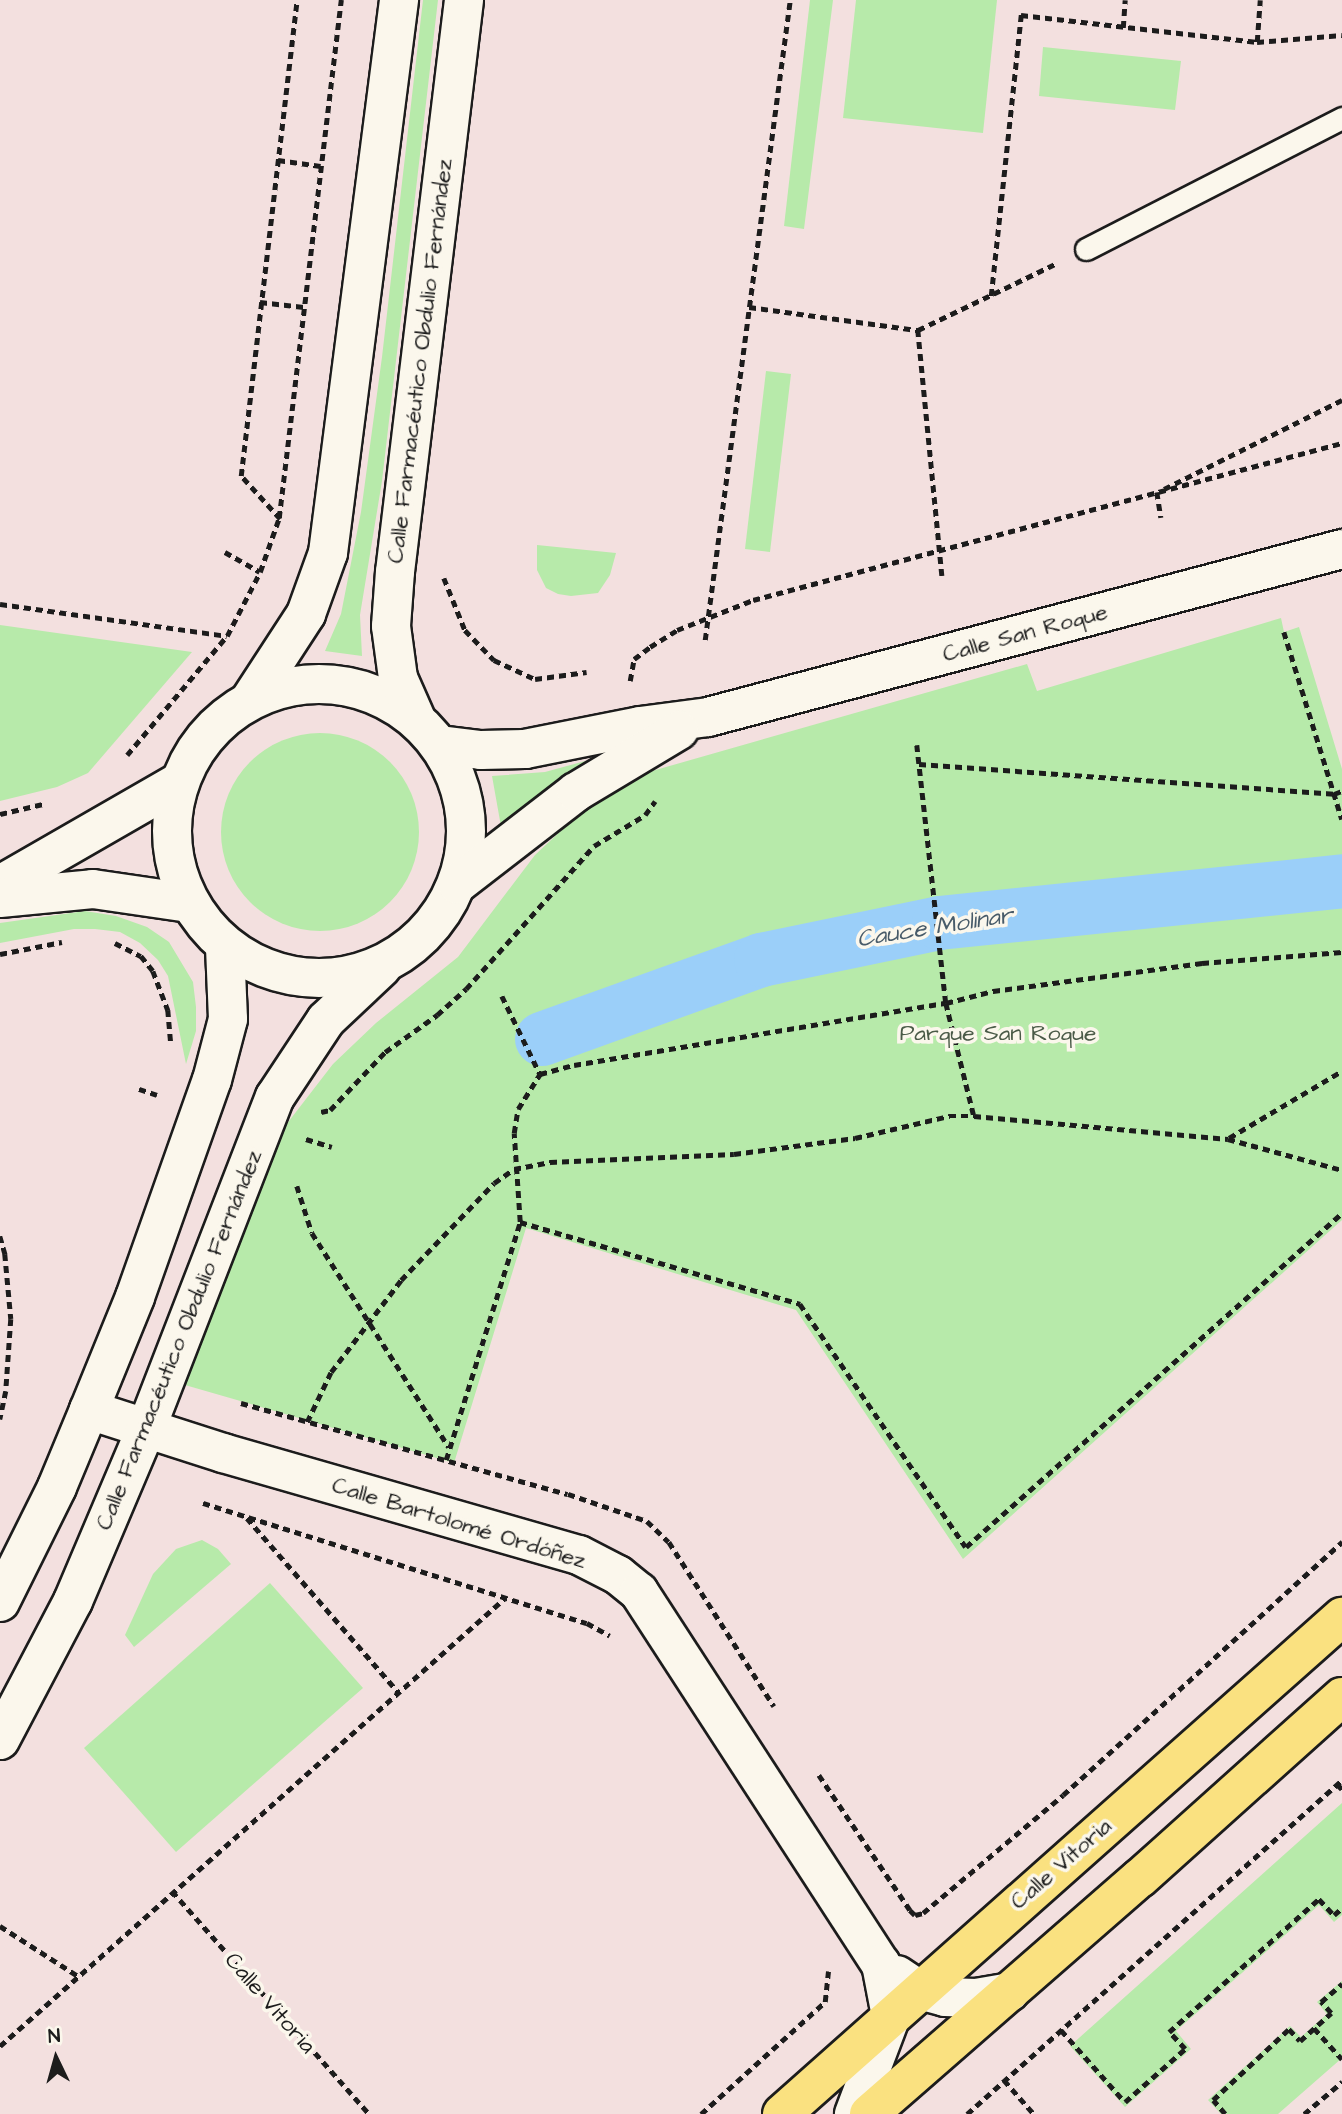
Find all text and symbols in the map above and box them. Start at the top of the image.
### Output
street label: Calle Farmacéutico Obdulio Fernández [381,157,459,565]
street label: Calle San Roque [940,598,1110,668]
water label: Cauce Molinar [855,901,1015,955]
park label: Parque San Roque [900,1019,1096,1047]
street label: Calle Farmacéutico Obdulio Fernández [90,1146,268,1534]
street label: Calle Bartolomé Ordóñez [329,1471,589,1575]
street label: Calle Vitoria [1005,1813,1117,1915]
street label: Calle Vitoria [219,1947,321,2059]
north arrow [21,2023,91,2093]
text: N [47,2023,61,2051]

